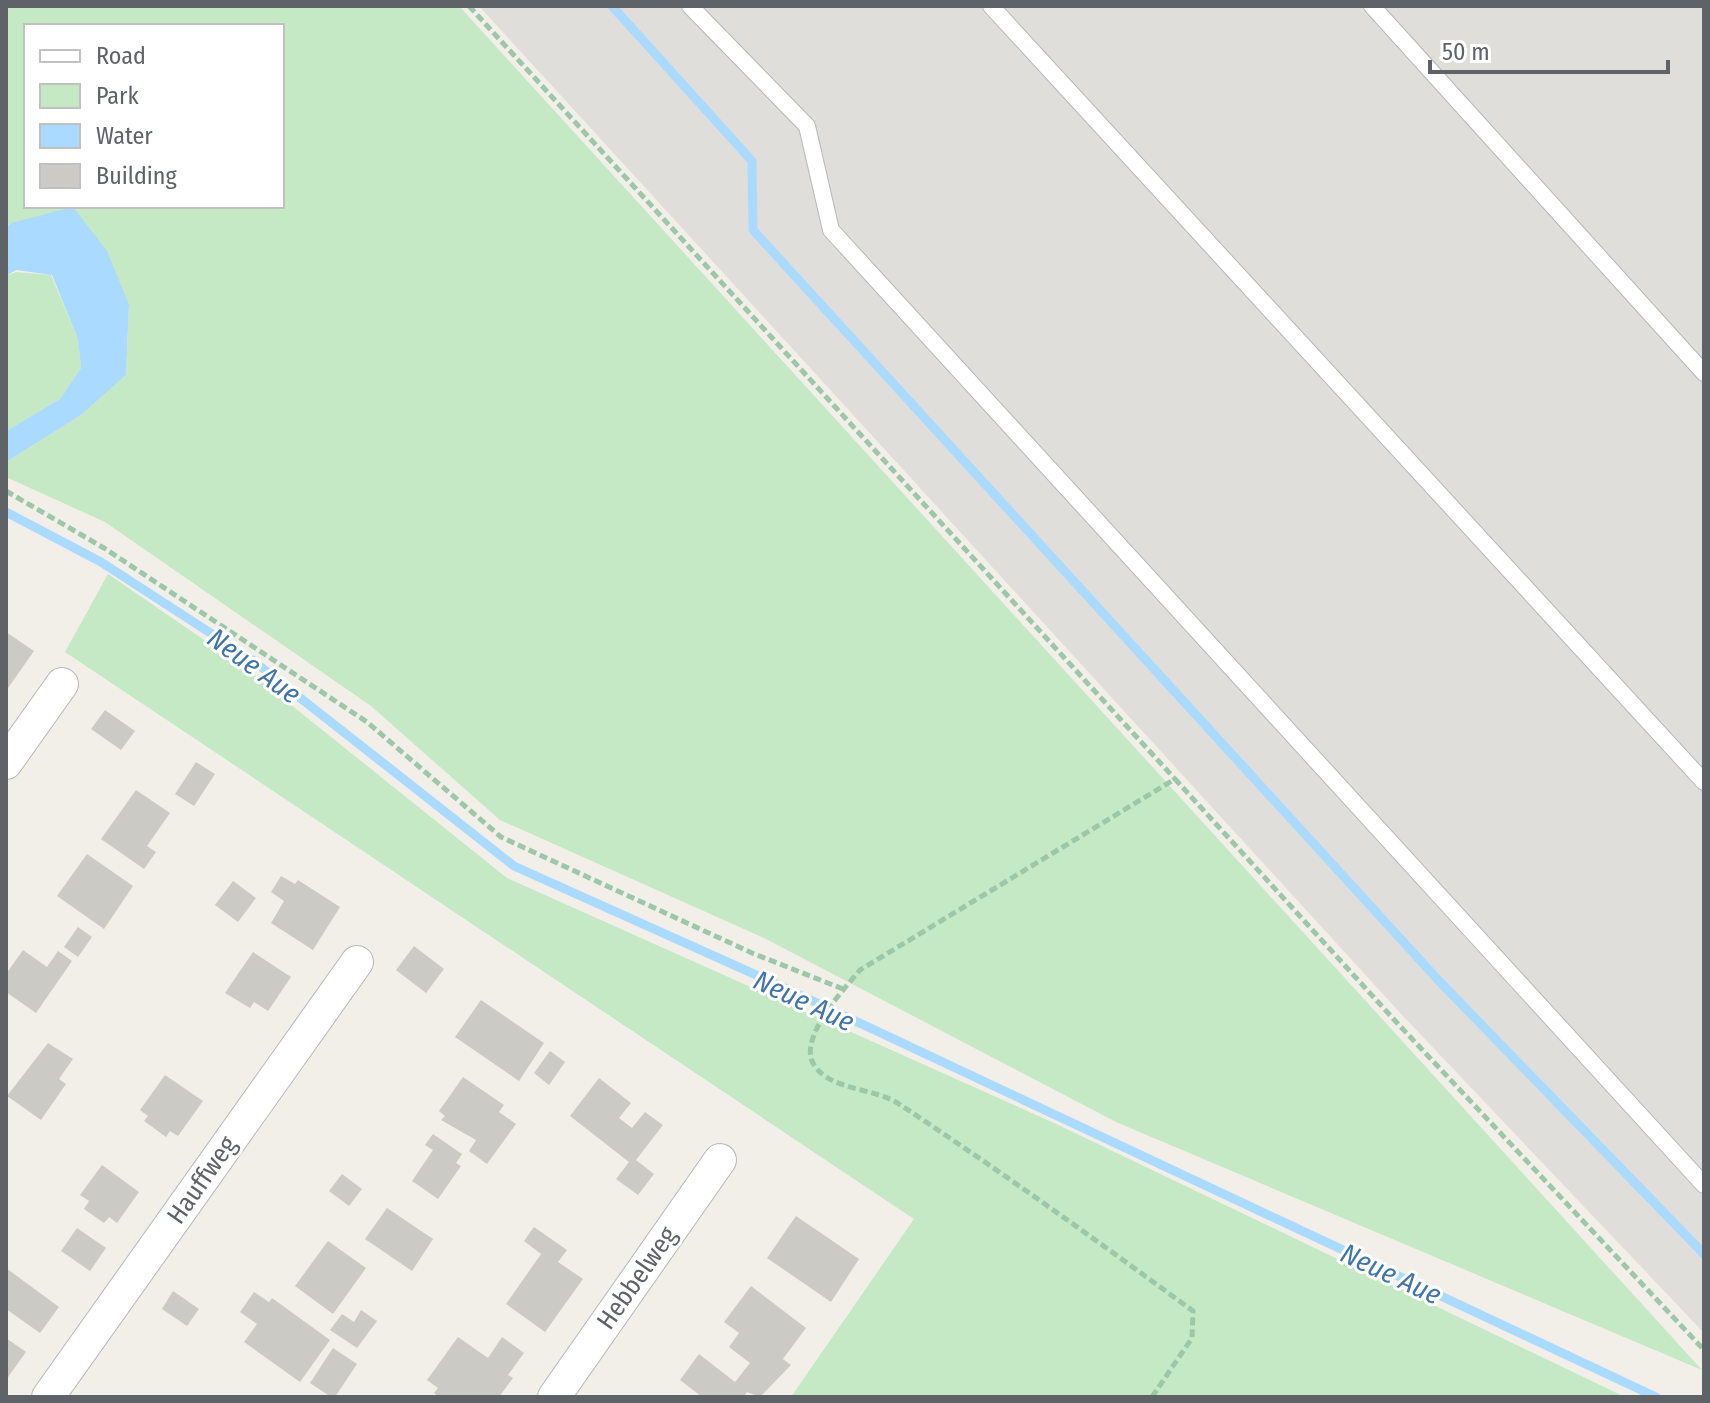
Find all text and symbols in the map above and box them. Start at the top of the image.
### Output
legend [24,24,284,208]
scale bar [1430,24,1668,74]
text: 50 m [1442,38,1490,66]
text: Road [96,42,146,70]
text: Park [96,82,139,110]
text: Water [96,122,153,150]
text: Building [96,162,178,190]
water label: Neue Aue [201,621,307,711]
water label: Neue Aue [749,963,859,1039]
street label: Hauffweg [161,1129,244,1230]
street label: Hebbelweg [590,1220,684,1335]
water label: Neue Aue [1336,1236,1446,1312]

